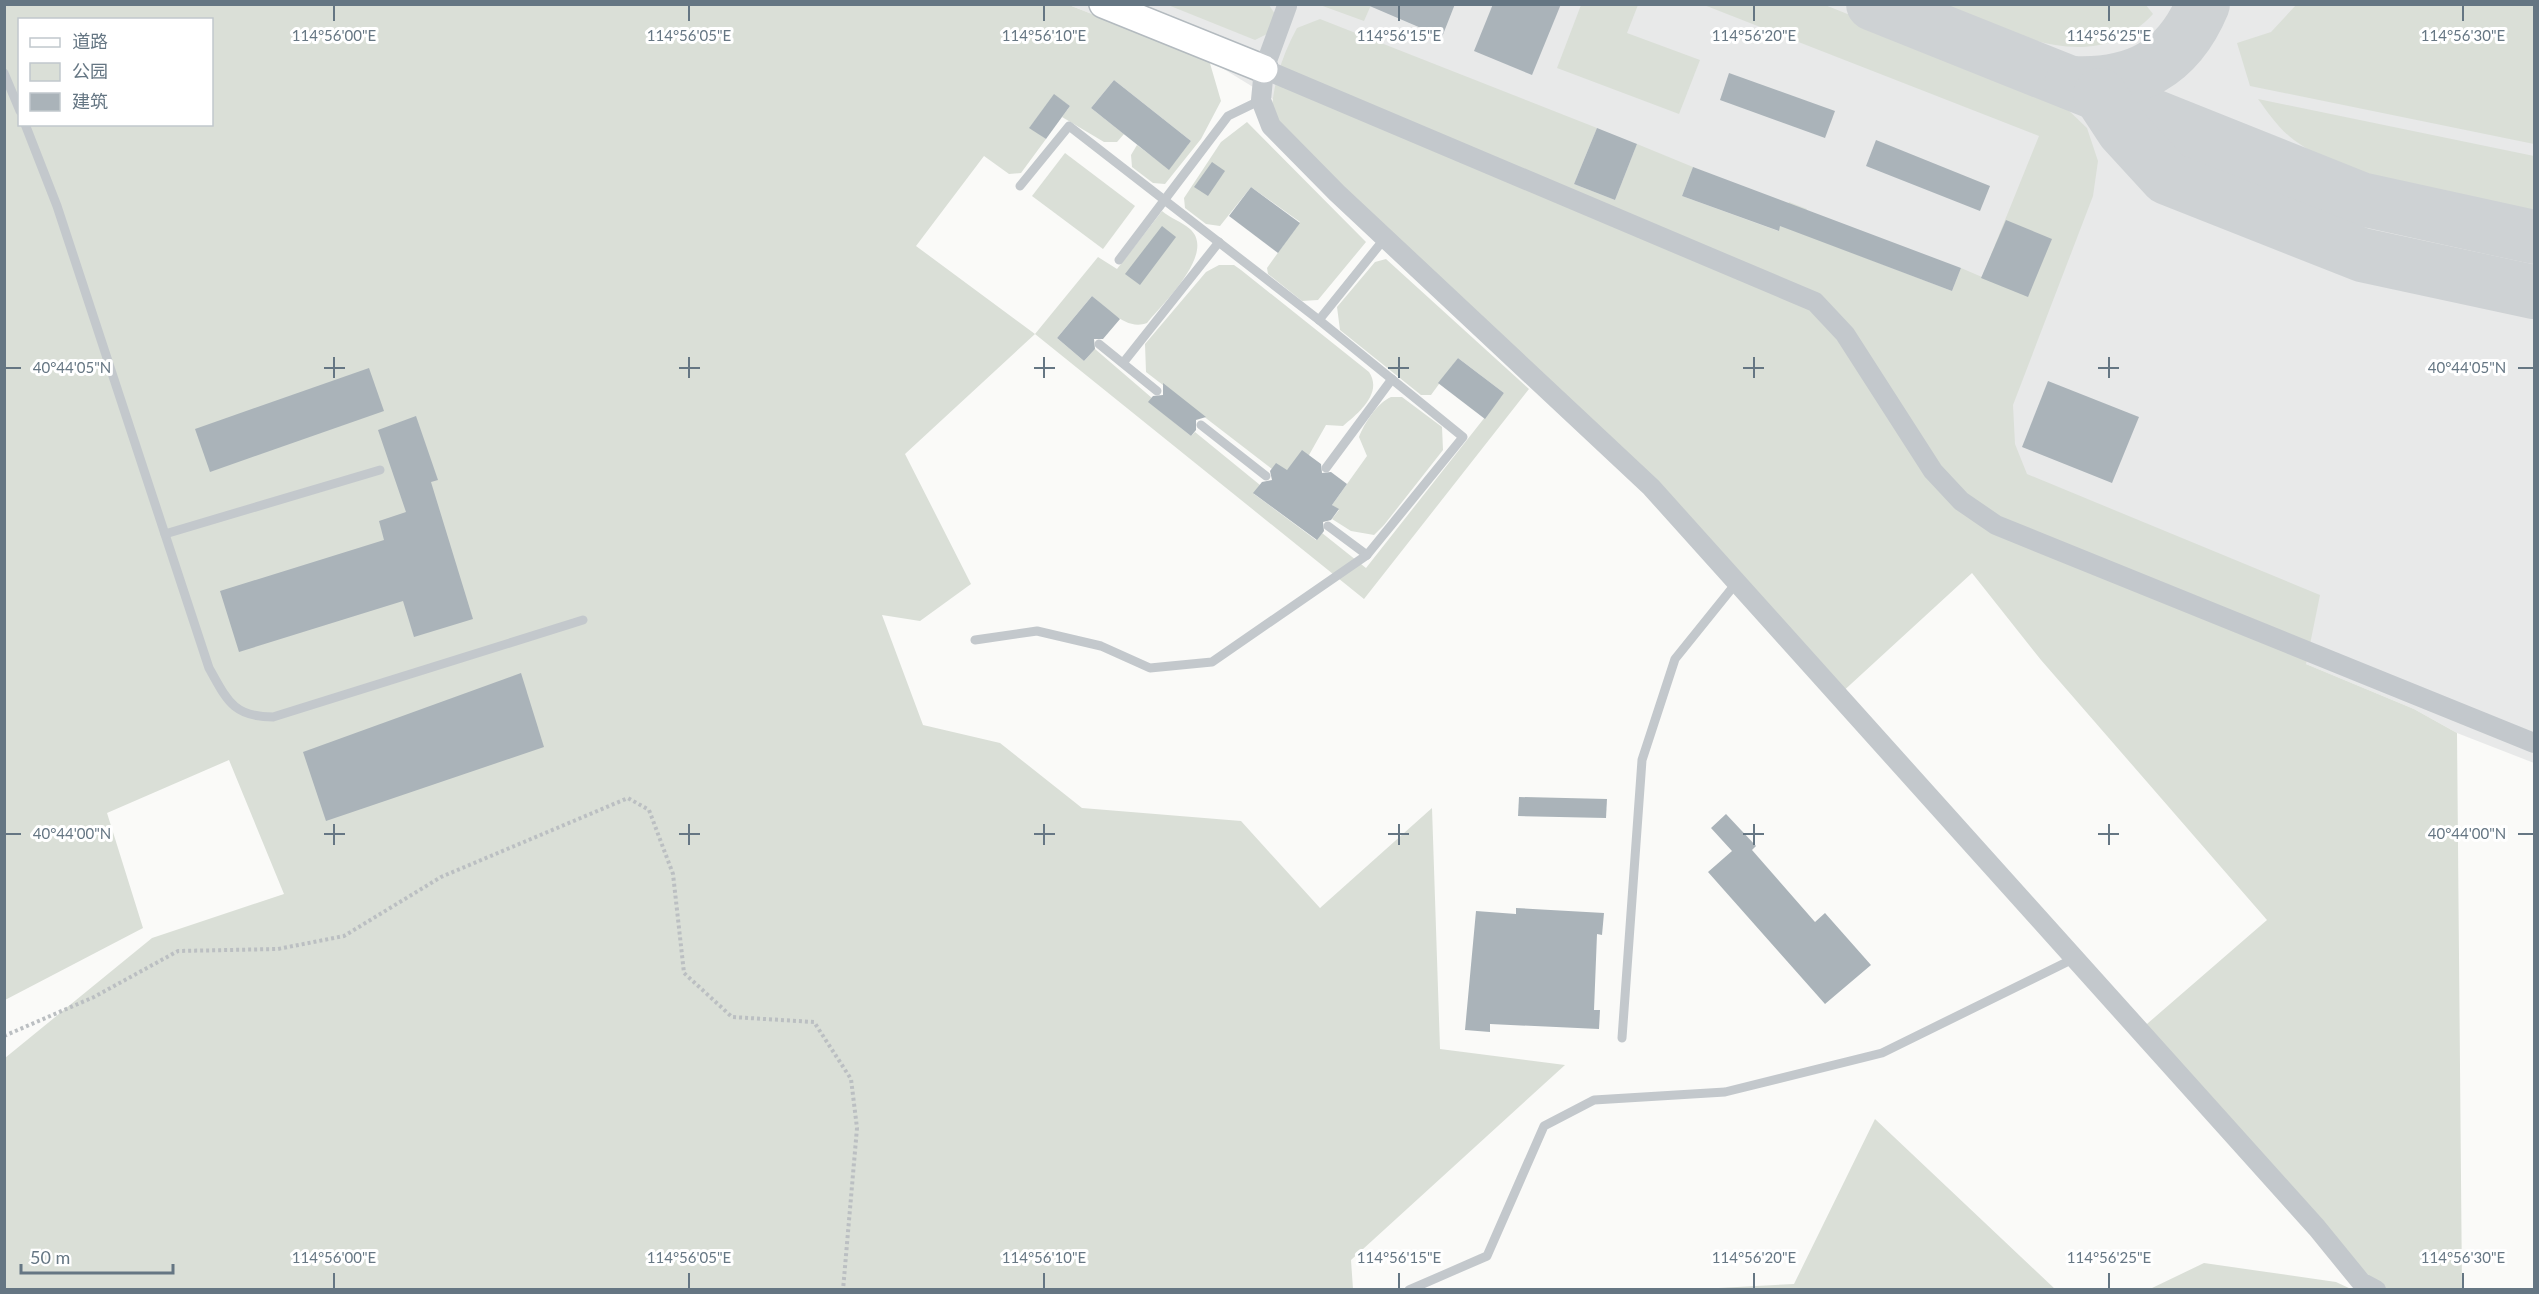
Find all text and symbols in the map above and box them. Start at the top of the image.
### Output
legend [18,18,213,126]
text: 114°56'00"E [292,26,376,44]
text: 114°56'05"E [647,26,731,44]
text: 114°56'10"E [1002,26,1086,44]
text: 114°56'15"E [1357,26,1441,44]
text: 114°56'20"E [1712,26,1796,44]
text: 114°56'25"E [2067,26,2151,44]
text: 114°56'30"E [2421,26,2505,44]
text: 道路 [72,30,108,52]
text: 公园 [72,60,108,82]
text: 建筑 [72,90,108,112]
text: 40°44'05"N [33,358,111,376]
text: 40°44'05"N [2428,358,2506,376]
text: 40°44'00"N [33,824,111,842]
text: 40°44'00"N [2428,824,2506,842]
scale bar [21,1237,172,1275]
text: 50 m [30,1246,70,1268]
text: 114°56'00"E [292,1248,376,1266]
text: 114°56'05"E [647,1248,731,1266]
text: 114°56'10"E [1002,1248,1086,1266]
text: 114°56'15"E [1357,1248,1441,1266]
text: 114°56'20"E [1712,1248,1796,1266]
text: 114°56'25"E [2067,1248,2151,1266]
text: 114°56'30"E [2421,1248,2505,1266]

